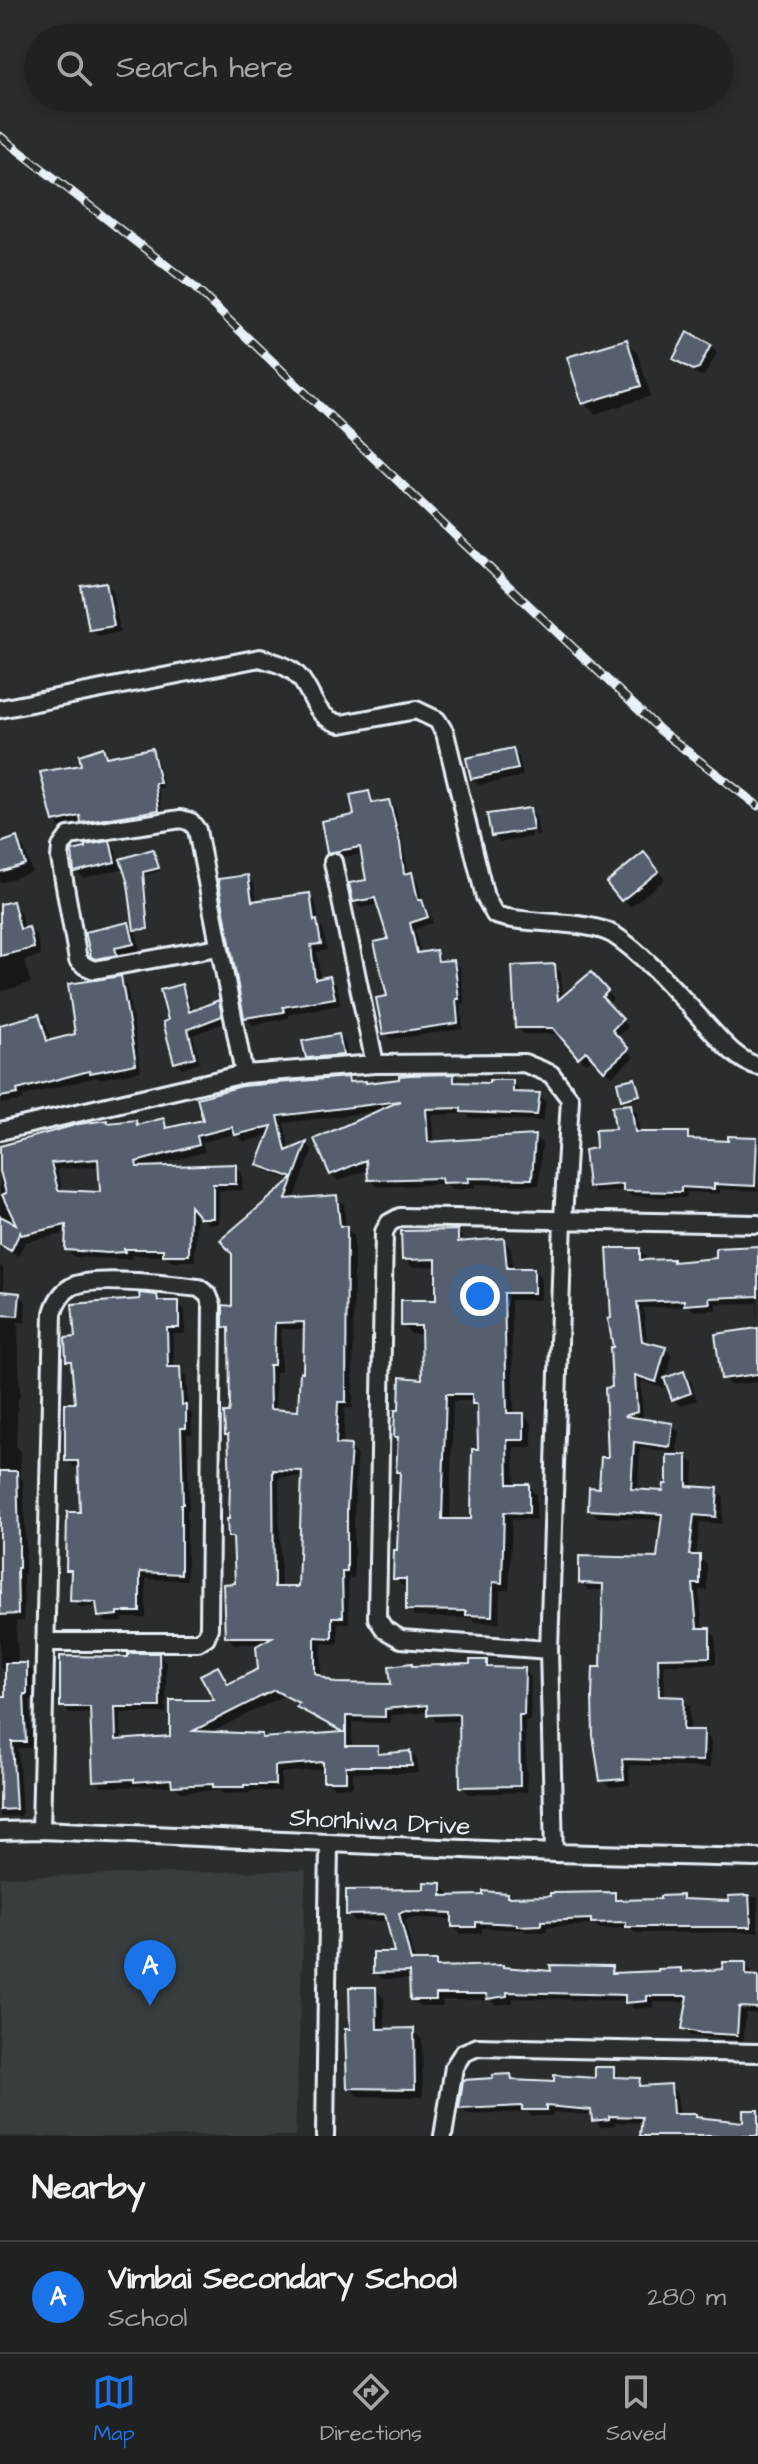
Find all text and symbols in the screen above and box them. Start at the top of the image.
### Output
search box [24,24,734,112]
icon: search [52,46,96,90]
text: Search here [116,47,293,89]
your location [460,1276,500,1316]
street label: Shonhiwa Drive [288,1799,471,1845]
pin: A [124,1940,176,2006]
text: Nearby [32,2164,146,2212]
text: Vimbai Secondary School [108,2258,457,2300]
text: A [50,2279,66,2315]
text: 280 m [647,2279,726,2315]
text: School [108,2300,187,2336]
tab: Map [92,2370,136,2449]
tab: Directions [320,2370,422,2449]
tab: Saved [606,2370,666,2449]

